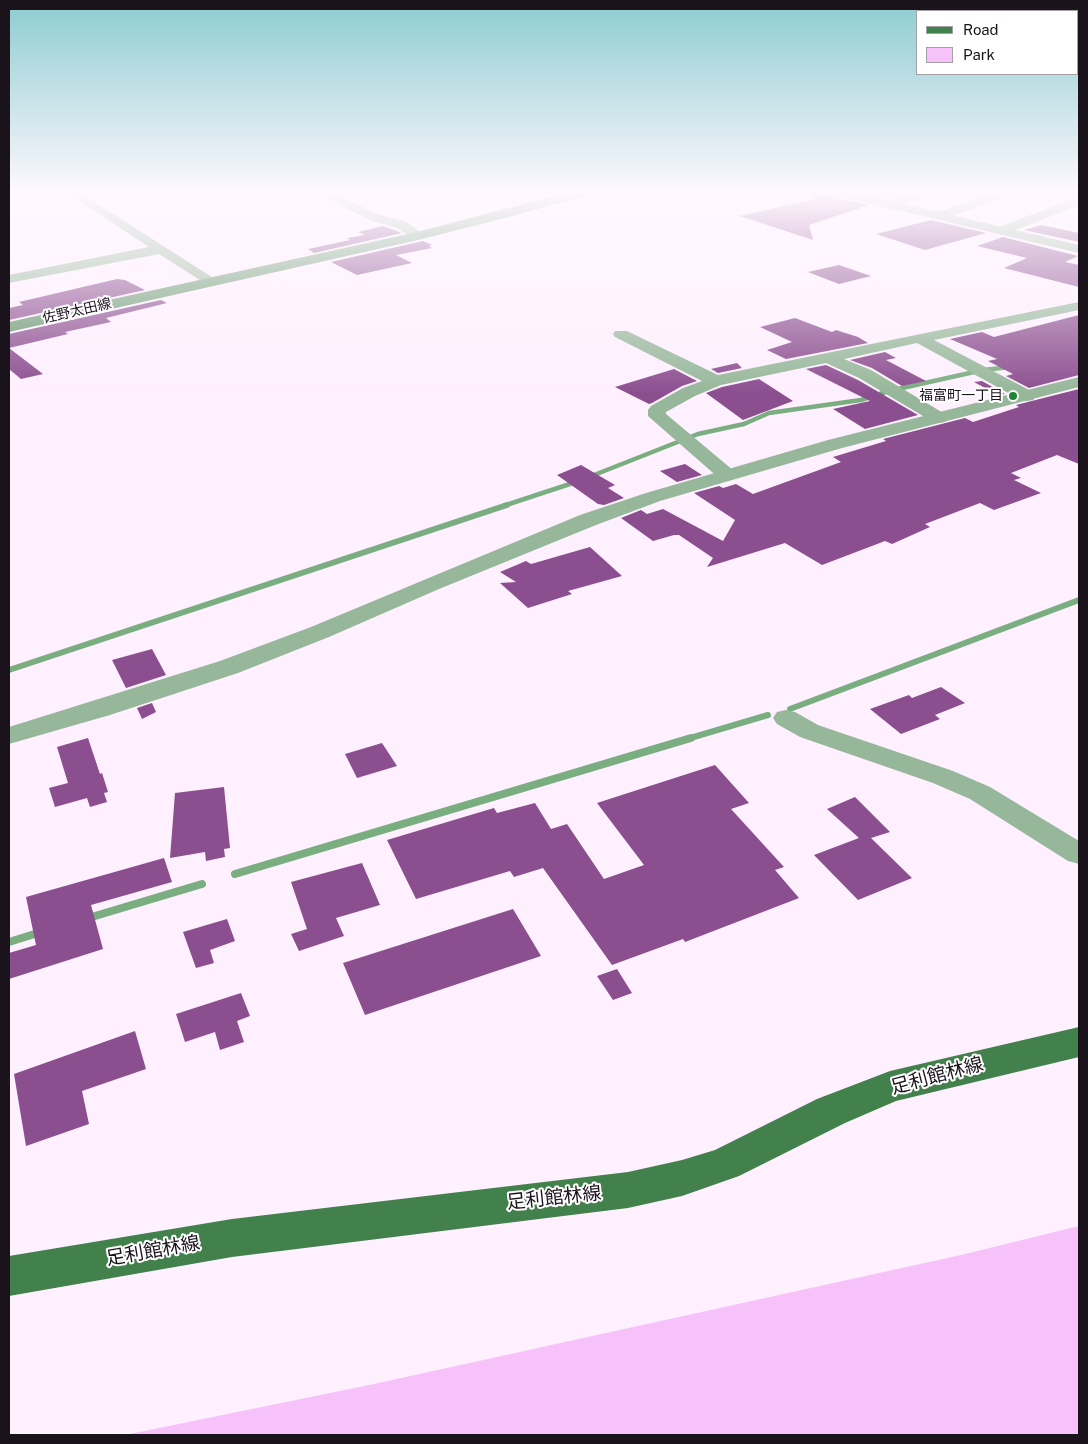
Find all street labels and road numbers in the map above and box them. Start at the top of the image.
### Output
street label: 佐野太田線 [41,295,113,327]
street label: 足利館林線 [888,1053,986,1099]
street label: 足利館林線 [506,1182,602,1214]
street label: 足利館林線 [104,1232,202,1270]

